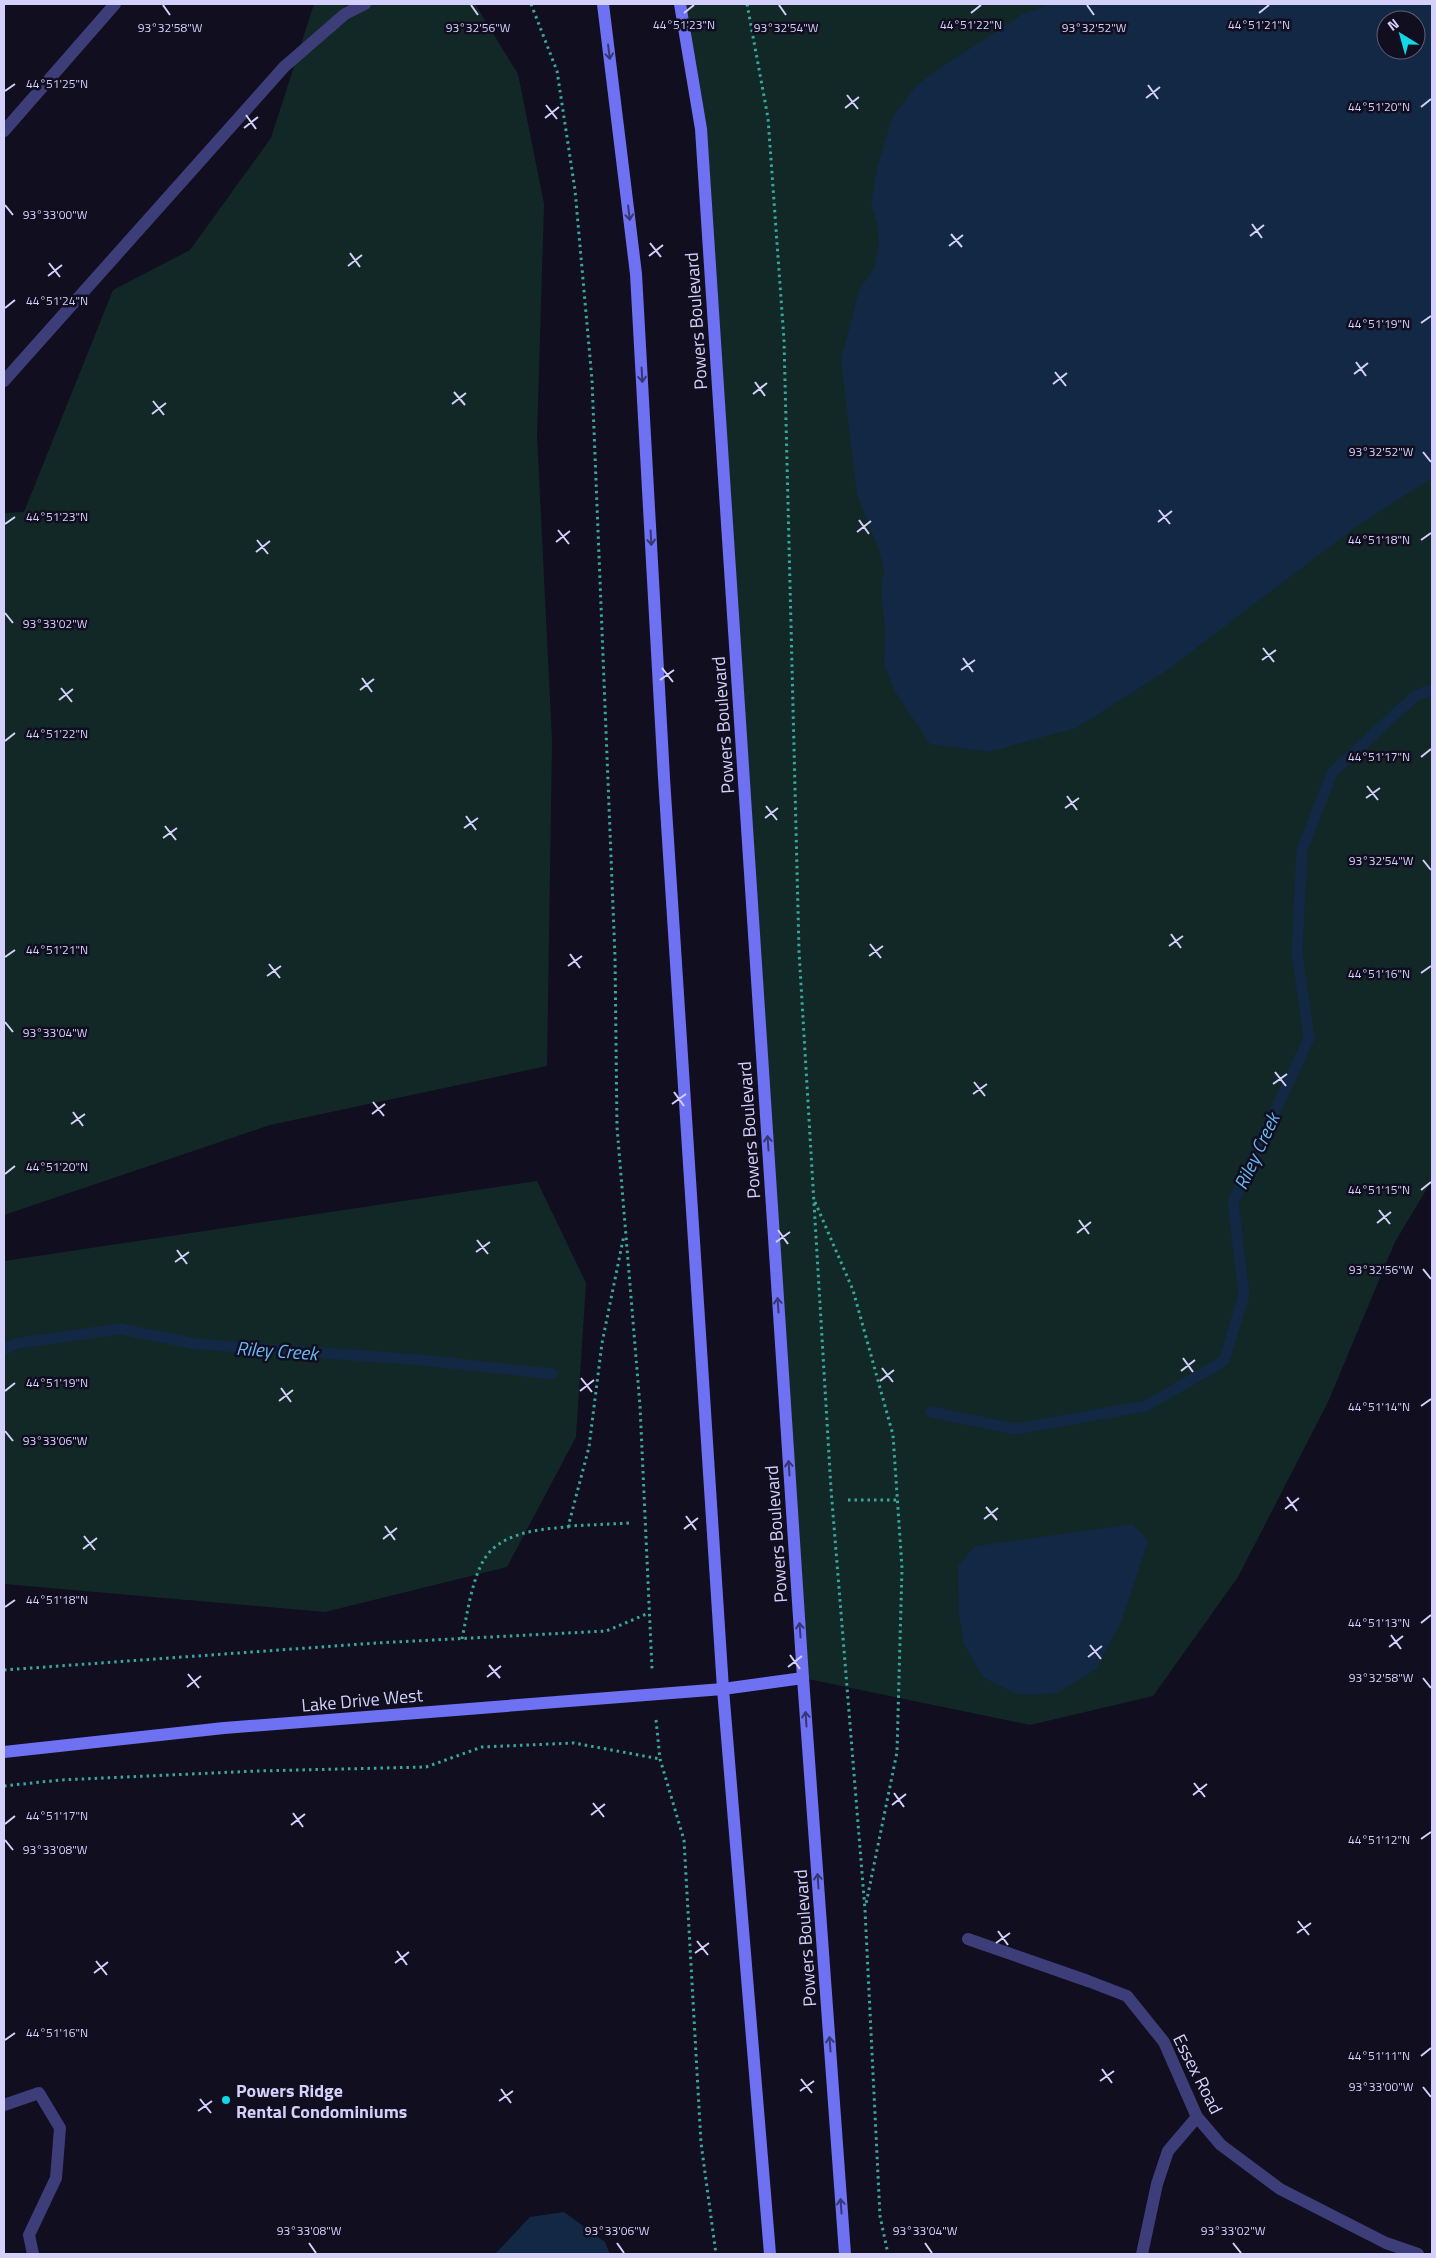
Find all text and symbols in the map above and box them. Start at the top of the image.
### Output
north arrow [1376,10,1426,60]
text: N [1383,13,1403,36]
text: 44°51'23"N [653,15,715,34]
text: 44°51'22"N [940,15,1002,34]
text: 44°51'21"N [1228,15,1290,34]
text: 93°32'58"W [138,18,203,37]
text: 93°32'56"W [446,18,511,37]
text: 93°32'54"W [754,18,819,37]
text: 93°32'52"W [1062,18,1127,37]
one-way arrow [604,44,614,60]
text: 44°51'25"N [26,74,88,93]
text: 44°51'20"N [1348,97,1410,116]
text: 93°33'00"W [23,205,88,224]
one-way arrow [624,205,634,221]
street label: Powers Boulevard [678,251,714,391]
text: 44°51'24"N [26,291,88,310]
text: 44°51'19"N [1348,314,1410,333]
one-way arrow [638,367,647,383]
text: 93°32'52"W [1349,442,1414,461]
text: 44°51'23"N [26,507,88,526]
one-way arrow [646,529,656,545]
text: 44°51'18"N [1348,530,1410,549]
text: 93°33'02"W [23,614,88,633]
street label: Powers Boulevard [705,655,741,795]
text: 44°51'22"N [26,724,88,743]
text: 44°51'17"N [1348,747,1410,766]
text: 93°32'54"W [1349,851,1414,870]
text: 44°51'21"N [26,940,88,959]
text: 44°51'16"N [1348,964,1410,983]
text: 93°33'04"W [23,1023,88,1042]
street label: Powers Boulevard [731,1060,767,1200]
water label: Riley Creek [1226,1106,1287,1194]
one-way arrow [763,1136,772,1152]
text: 44°51'20"N [26,1157,88,1176]
text: 44°51'15"N [1348,1180,1410,1199]
text: 93°32'56"W [1349,1260,1414,1279]
one-way arrow [774,1298,783,1314]
water label: Riley Creek [235,1333,321,1367]
text: 44°51'19"N [26,1373,88,1392]
text: 44°51'14"N [1348,1397,1410,1416]
text: 93°33'06"W [23,1431,88,1450]
one-way arrow [785,1460,794,1476]
street label: Powers Boulevard [758,1464,794,1604]
text: 44°51'18"N [26,1590,88,1609]
text: 44°51'13"N [1348,1613,1410,1632]
one-way arrow [796,1622,805,1638]
text: 93°32'58"W [1349,1668,1414,1687]
street label: Lake Drive West [300,1681,425,1719]
one-way arrow [802,1712,811,1728]
text: 44°51'17"N [26,1806,88,1825]
text: 44°51'12"N [1348,1830,1410,1849]
text: 93°33'08"W [23,1840,88,1859]
street label: Powers Boulevard [787,1868,823,2008]
one-way arrow [813,1874,823,1890]
text: 44°51'16"N [26,2023,88,2042]
street label: Essex Road [1166,2029,1230,2119]
one-way arrow [825,2036,834,2052]
text: 44°51'11"N [1348,2046,1410,2065]
place label: Powers Ridge Rental Condominiums [236,2077,407,2125]
text: 93°33'00"W [1349,2077,1414,2096]
marker: Powers Ridge Rental Condominiums [220,2094,232,2106]
one-way arrow [837,2198,846,2214]
text: 93°33'08"W [277,2221,342,2240]
text: 93°33'06"W [585,2221,650,2240]
text: 93°33'04"W [893,2221,958,2240]
text: 93°33'02"W [1201,2221,1266,2240]

